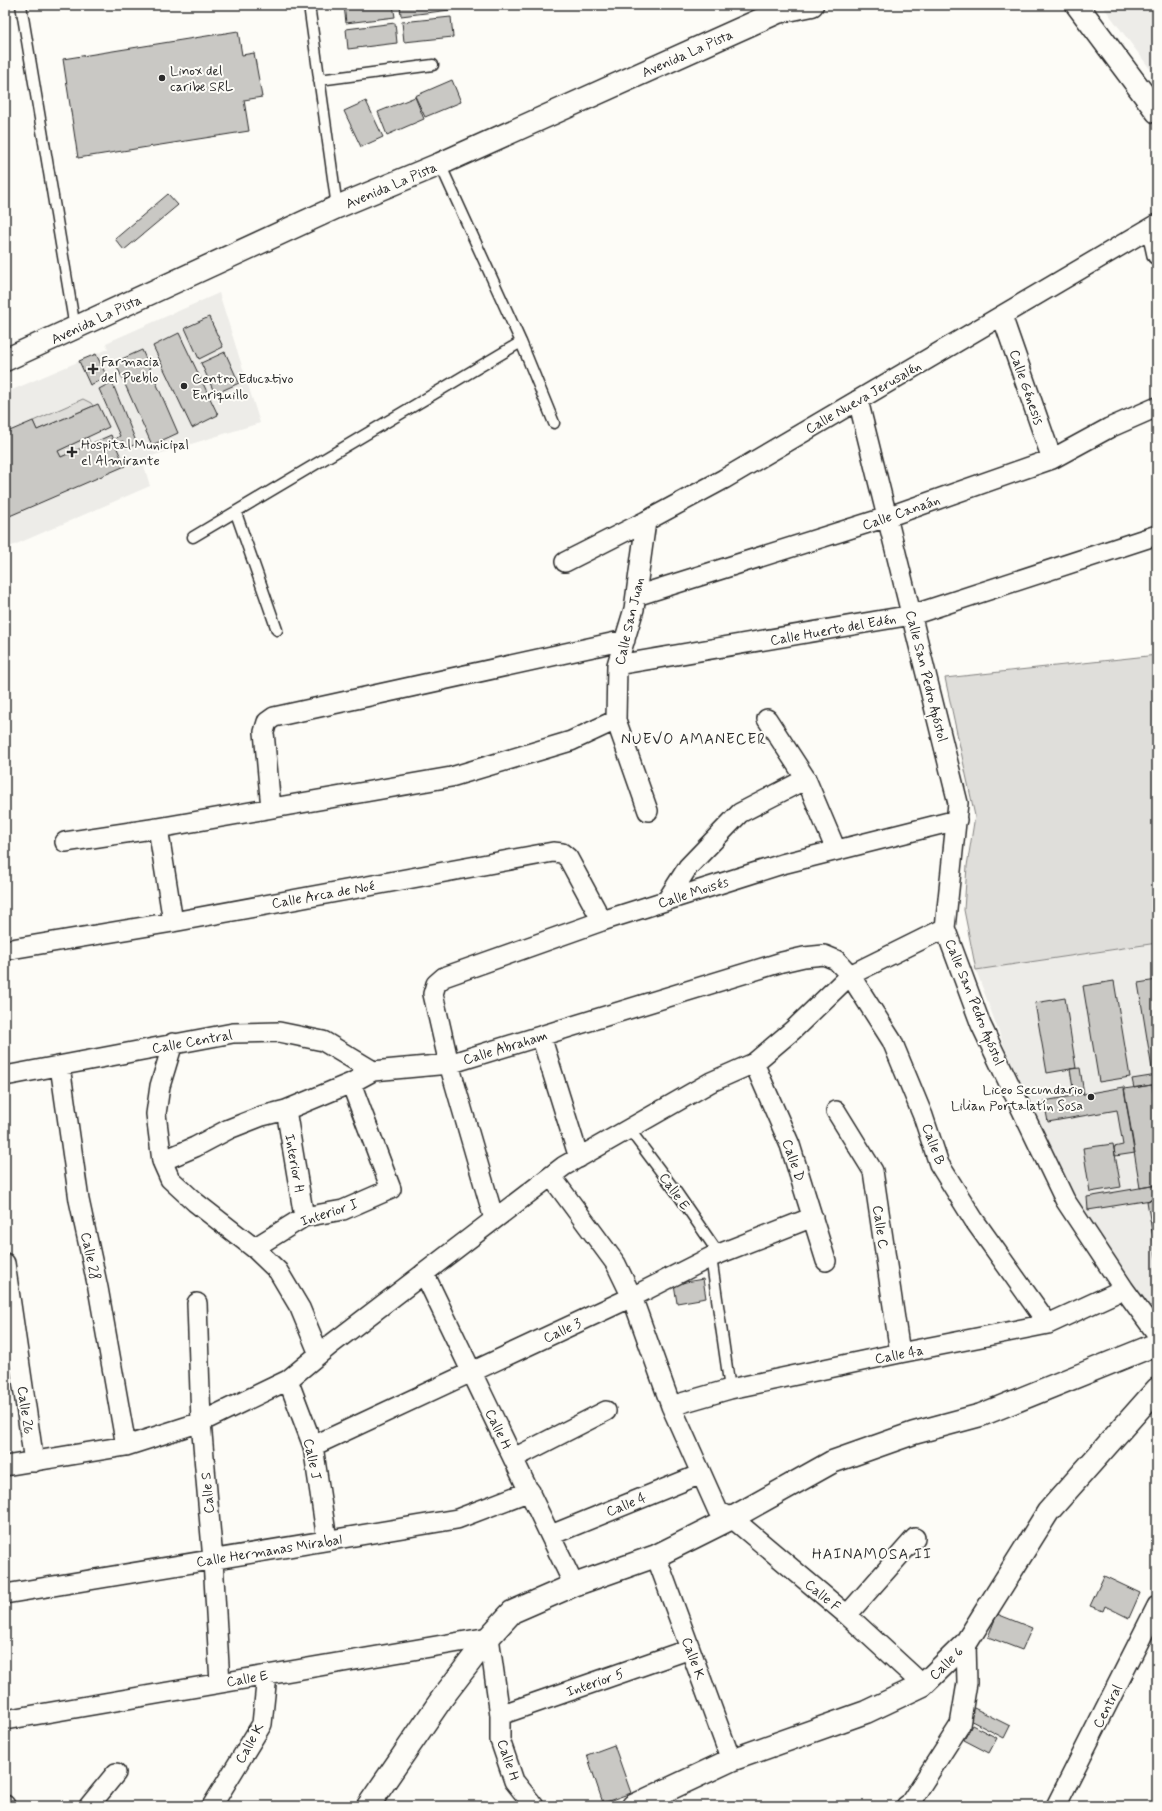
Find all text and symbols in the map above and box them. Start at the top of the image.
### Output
street label: Avenida La Pista [639,26,736,82]
place label: Linox del caribe SRL [170,62,233,96]
marker: Linox del caribe SRL [157,73,167,83]
street label: Avenida La Pista [343,159,440,213]
street label: Avenida La Pista [48,291,145,349]
street label: Calle Génesis [1005,347,1047,428]
place label: Farmacia del Pueblo [101,353,160,387]
street label: Calle Nueva Jerusalén [802,357,925,438]
marker: Farmacia del Pueblo [88,364,98,374]
place label: Centro Educativo Enriquillo [192,370,293,404]
marker: Centro Educativo Enriquillo [179,381,189,391]
place label: Hospital Municipal el Almirante [81,436,189,470]
marker: Hospital Municipal el Almirante [66,446,78,458]
street label: Calle Canaán [860,491,943,535]
street label: Calle San Juan [611,576,649,667]
street label: Calle San Pedro Apóstol [900,609,951,744]
street label: Calle Huerto del Edén [769,610,898,650]
district label: NUEVO AMANECER [621,730,767,750]
street label: Calle Moisés [656,873,731,913]
street label: Calle Arca de Noé [270,877,376,913]
street label: Calle San Pedro Apóstol [940,936,1008,1069]
street label: Calle Central [151,1026,234,1058]
street label: Calle Abraham [461,1027,550,1069]
place label: Liceo Secundario Lilian Portalatín Sosa [951,1081,1083,1115]
marker: Liceo Secundario Lilian Portalatín Sosa [1086,1092,1096,1102]
street label: Calle B [917,1121,949,1168]
street label: Interior H [280,1132,308,1194]
street label: Calle D [777,1137,809,1184]
street label: Calle E [655,1169,694,1214]
street label: Interior I [298,1195,360,1231]
street label: Calle C [868,1204,892,1250]
street label: Calle 28 [76,1231,104,1282]
street label: Calle 3 [540,1314,584,1348]
street label: Calle 4a [873,1341,925,1369]
street label: Calle 26 [13,1385,37,1436]
street label: Calle H [481,1406,516,1453]
street label: Calle J [299,1437,325,1482]
street label: Calle S [197,1471,219,1514]
street label: Calle 4 [604,1489,649,1521]
street label: Calle Hermanas Mirabal [195,1531,344,1571]
district label: HAINAMOSA II [812,1545,932,1565]
street label: Calle F [801,1576,844,1616]
street label: Calle K [677,1635,709,1682]
street label: Calle 6 [926,1643,968,1684]
street label: Interior 5 [564,1665,627,1701]
street label: Calle E [225,1666,269,1691]
street label: Central [1089,1681,1127,1731]
street label: Calle K [231,1720,268,1767]
street label: Calle H [493,1737,524,1784]

